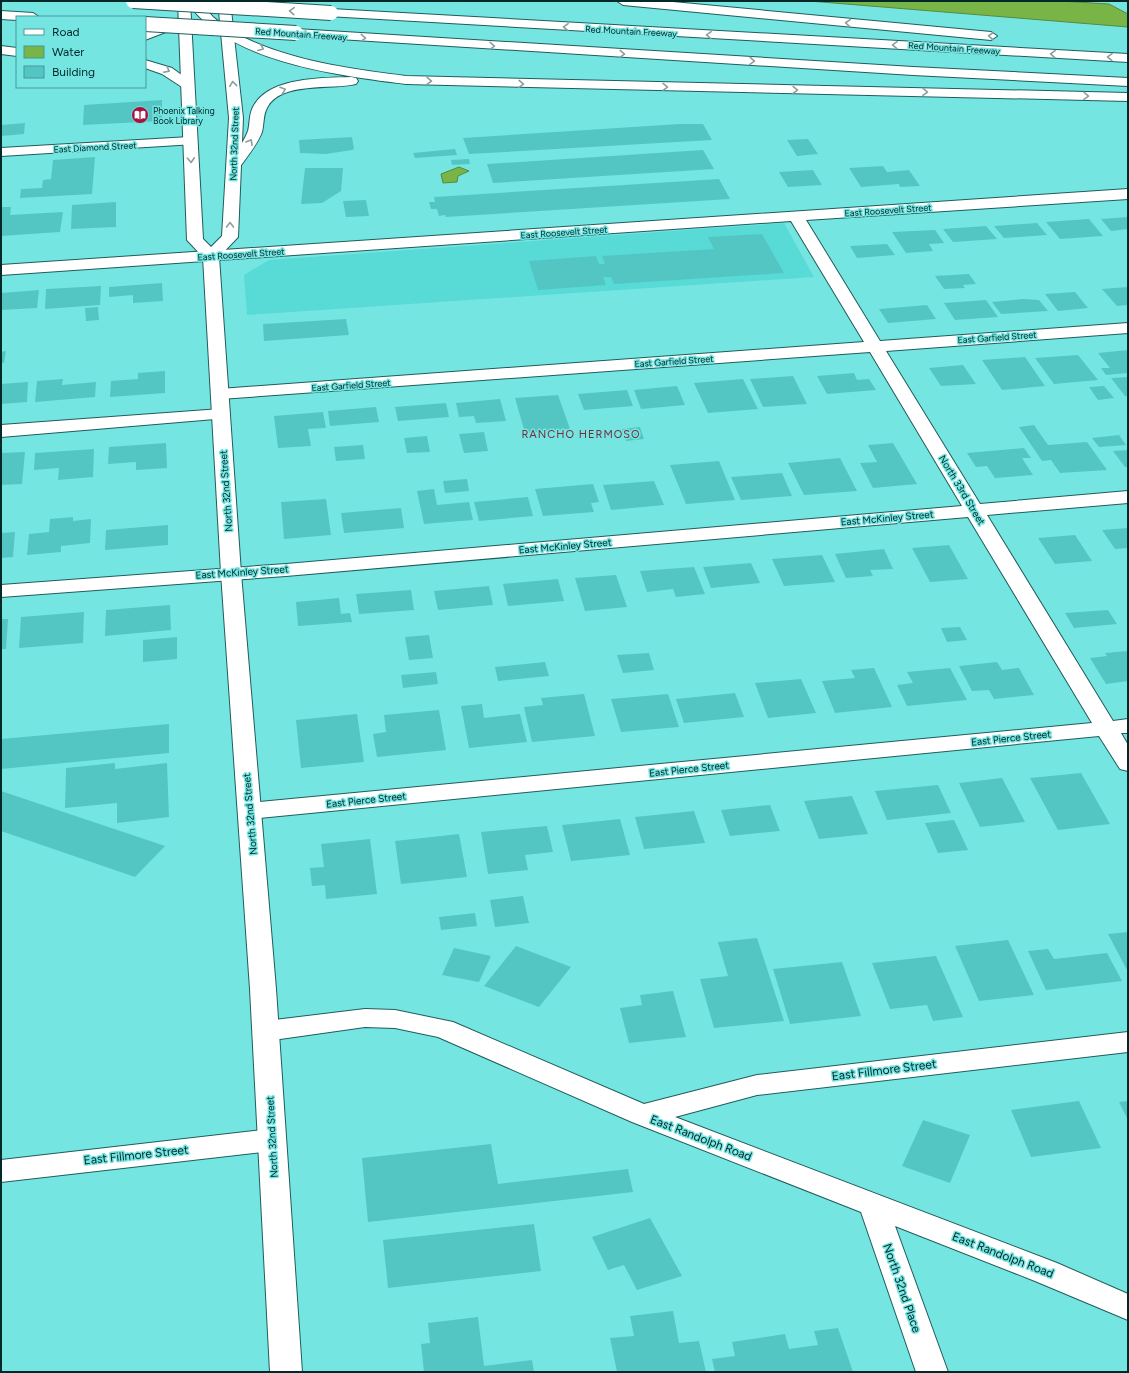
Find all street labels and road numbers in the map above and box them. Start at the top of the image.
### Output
street label: Red Mountain Freeway [585,23,677,39]
street label: Red Mountain Freeway [255,25,348,43]
street label: Red Mountain Freeway [908,39,1001,57]
street label: North 32nd Street [227,106,241,181]
street label: East Diamond Street [53,139,137,155]
street label: East Roosevelt Street [844,201,932,219]
street label: East Roosevelt Street [520,223,608,241]
street label: East Roosevelt Street [197,245,285,263]
street label: East Garfield Street [957,329,1037,345]
street label: East Garfield Street [634,353,714,369]
street label: East Garfield Street [311,377,391,393]
street label: North 32nd Street [217,450,235,532]
street label: North 33rd Street [936,453,988,528]
street label: East McKinley Street [840,507,934,529]
street label: East McKinley Street [518,535,612,557]
street label: East McKinley Street [195,562,289,582]
street label: East Pierce Street [970,727,1052,749]
street label: East Pierce Street [648,758,730,780]
street label: North 32nd Street [240,773,260,855]
street label: East Pierce Street [325,789,407,811]
street label: East Fillmore Street [831,1057,938,1083]
street label: North 32nd Street [263,1096,281,1178]
street label: East Randolph Road [648,1112,754,1164]
street label: East Fillmore Street [83,1142,190,1167]
street label: East Randolph Road [950,1229,1056,1281]
street label: North 32nd Place [880,1242,924,1335]

